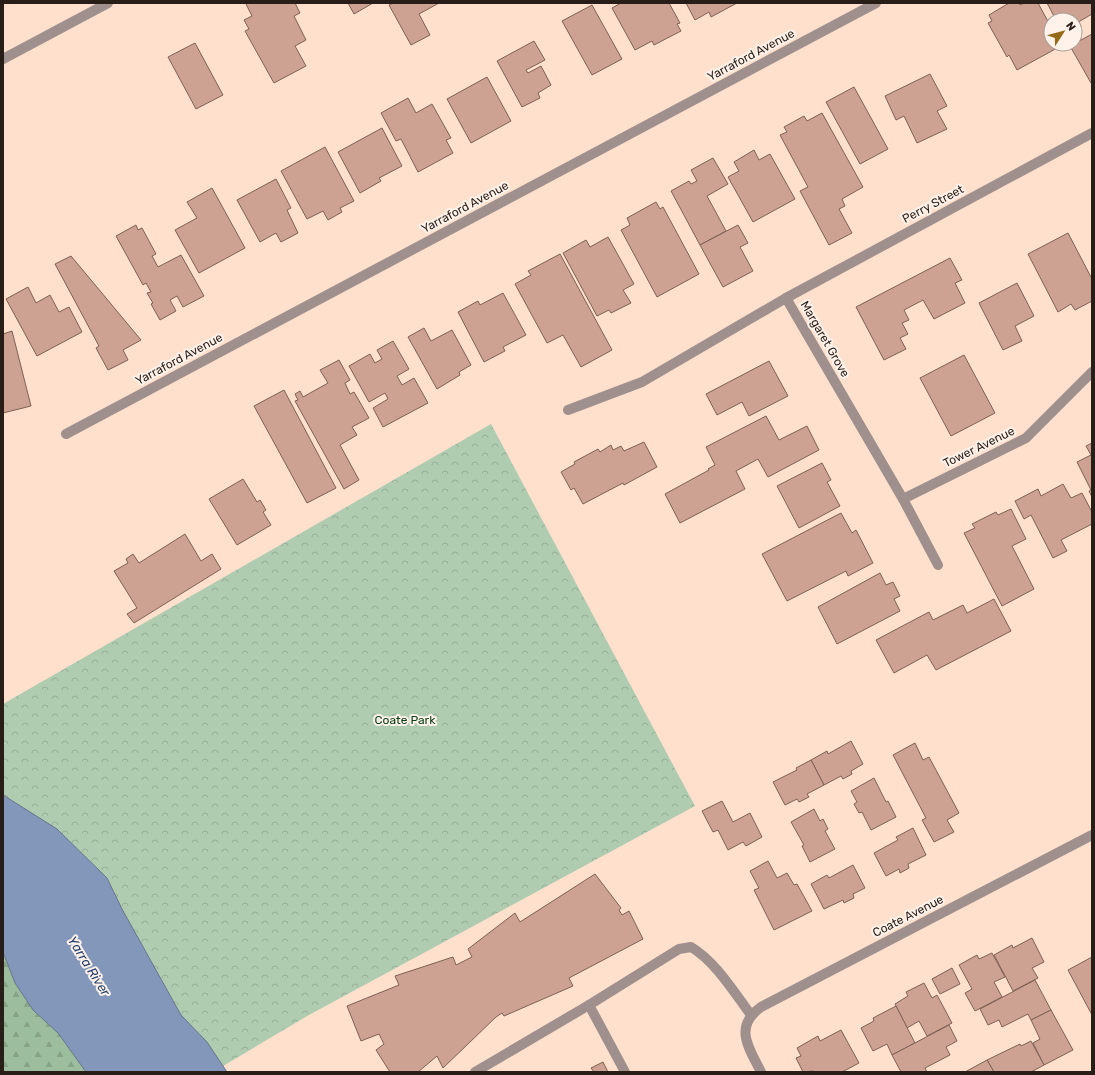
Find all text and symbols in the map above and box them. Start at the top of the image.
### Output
north arrow [1043,12,1083,52]
text: N [1063,19,1078,34]
street label: Yarraford Avenue [705,26,797,84]
street label: Yarraford Avenue [419,178,511,236]
street label: Perry Street [900,182,966,226]
street label: Margaret Grove [798,298,853,380]
street label: Yarraford Avenue [133,330,225,388]
street label: Tower Avenue [941,424,1017,470]
park label: Coate Park [375,713,436,727]
street label: Coate Avenue [870,892,946,940]
water label: Yarra River [65,933,114,1000]

